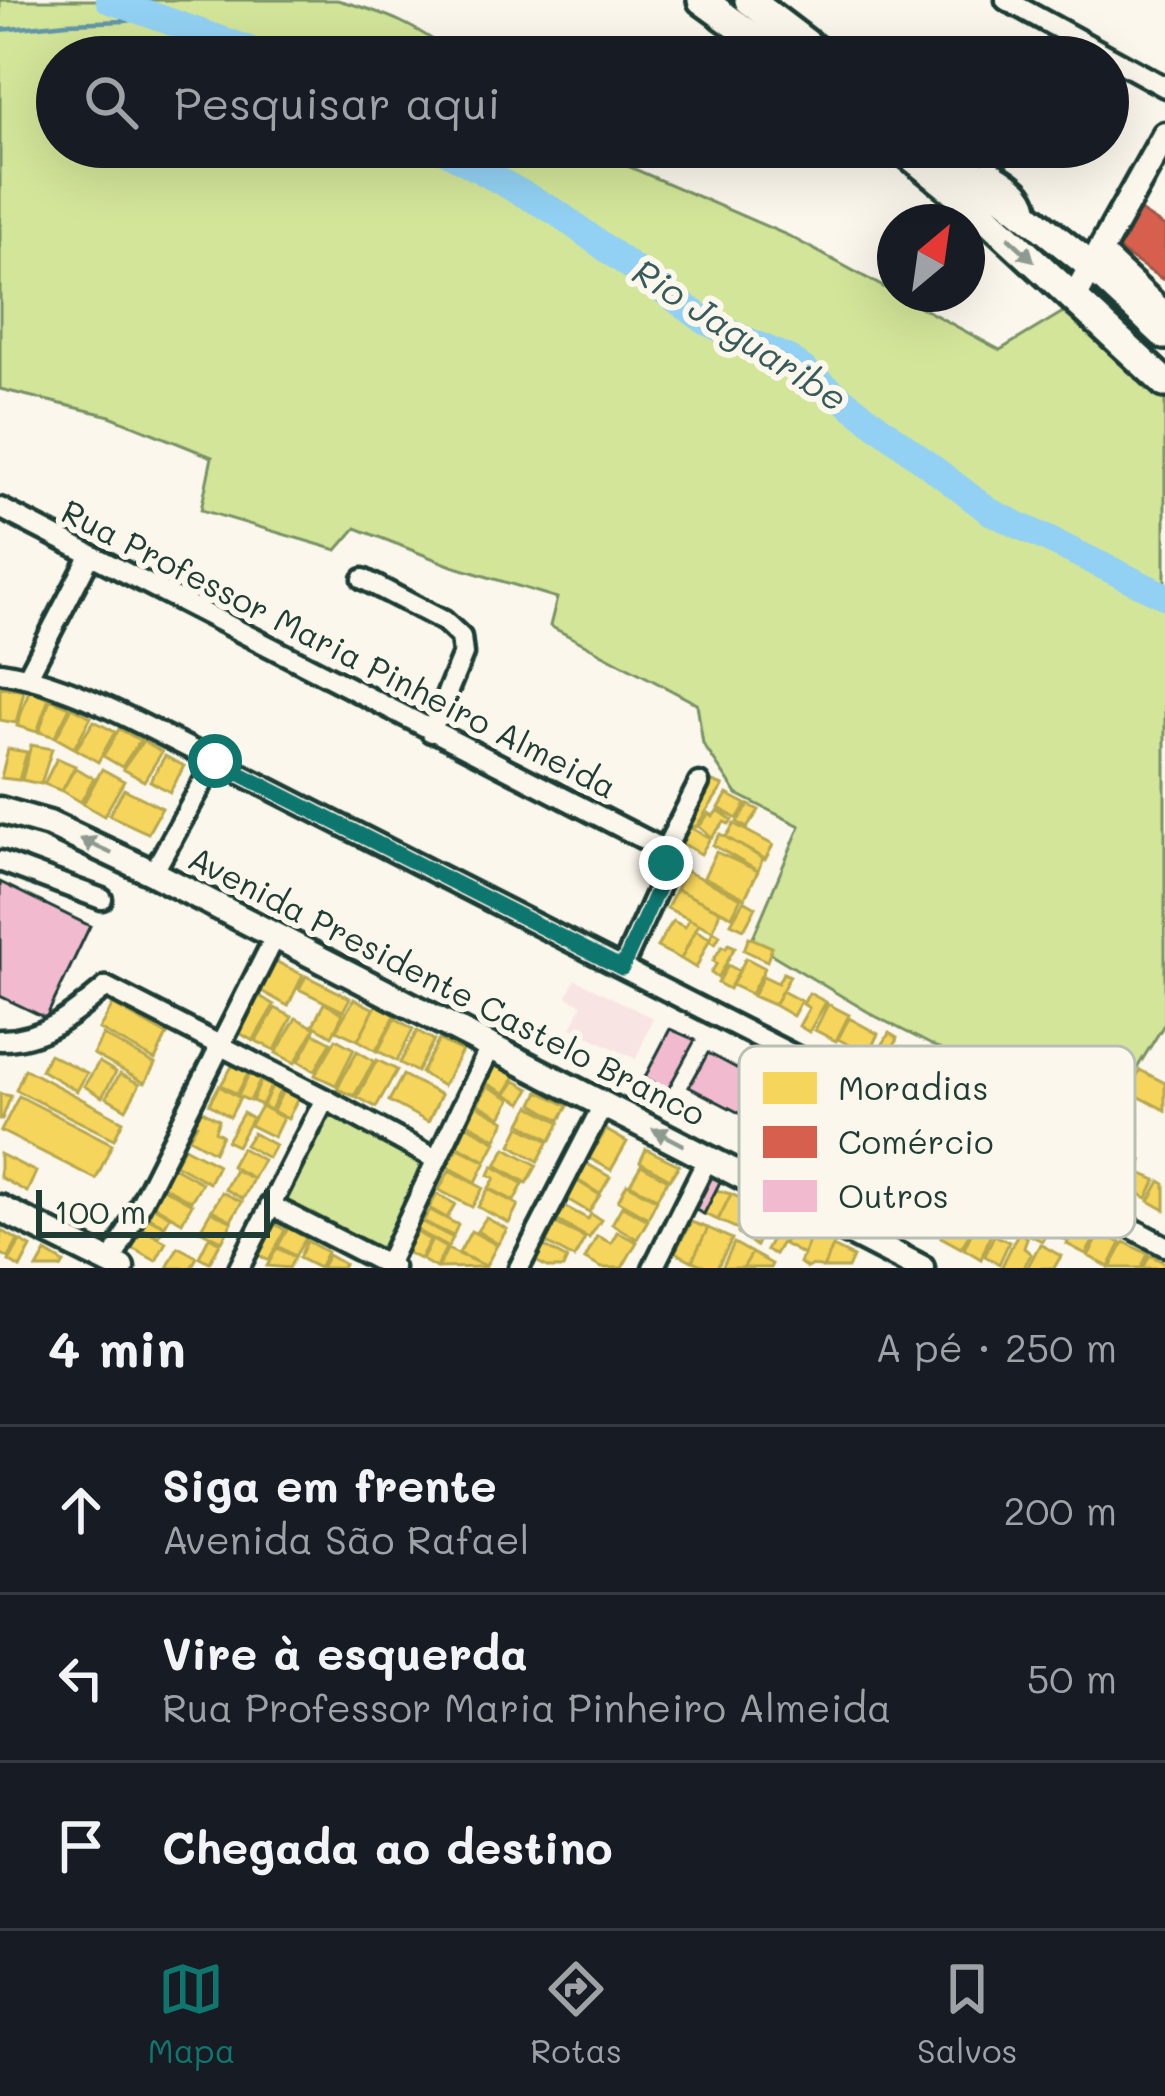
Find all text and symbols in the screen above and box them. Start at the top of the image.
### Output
search box [36,36,1129,168]
icon: search [78,69,144,135]
text: Pesquisar aqui [174,73,501,131]
north arrow [877,204,985,312]
one-way arrow [1007,235,1036,262]
water label: Rio Jaguaribe [625,247,857,421]
street label: Rua Professor Maria Pinheiro Almeida [55,488,624,807]
route start [188,734,242,788]
street label: Avenida Presidente Castelo Branco [182,835,713,1134]
one-way arrow [78,836,113,856]
route end [639,836,693,890]
legend [739,1046,1135,1238]
text: Moradias [838,1065,989,1108]
text: Comércio [838,1119,994,1162]
one-way arrow [651,1128,686,1148]
text: Outros [838,1173,949,1216]
scale bar [36,1184,270,1237]
text: 100 m [54,1189,146,1232]
text: 4 min [48,1313,186,1380]
text: A pé · 250 m [875,1321,1117,1372]
text: Siga em frente [162,1455,497,1513]
icon: ahead [48,1477,114,1543]
text: 200 m [1004,1484,1117,1535]
text: Avenida São Rafael [162,1513,529,1564]
text: Vire à esquerda [162,1623,528,1681]
icon: left [48,1645,114,1711]
text: 50 m [1027,1652,1117,1703]
text: Rua Professor Maria Pinheiro Almeida [162,1681,891,1732]
icon: arrive [48,1813,114,1879]
text: Chegada ao destino [162,1817,613,1875]
tab: Mapa [147,1956,235,2071]
tab: Rotas [530,1956,622,2071]
tab: Salvos [917,1956,1018,2071]

